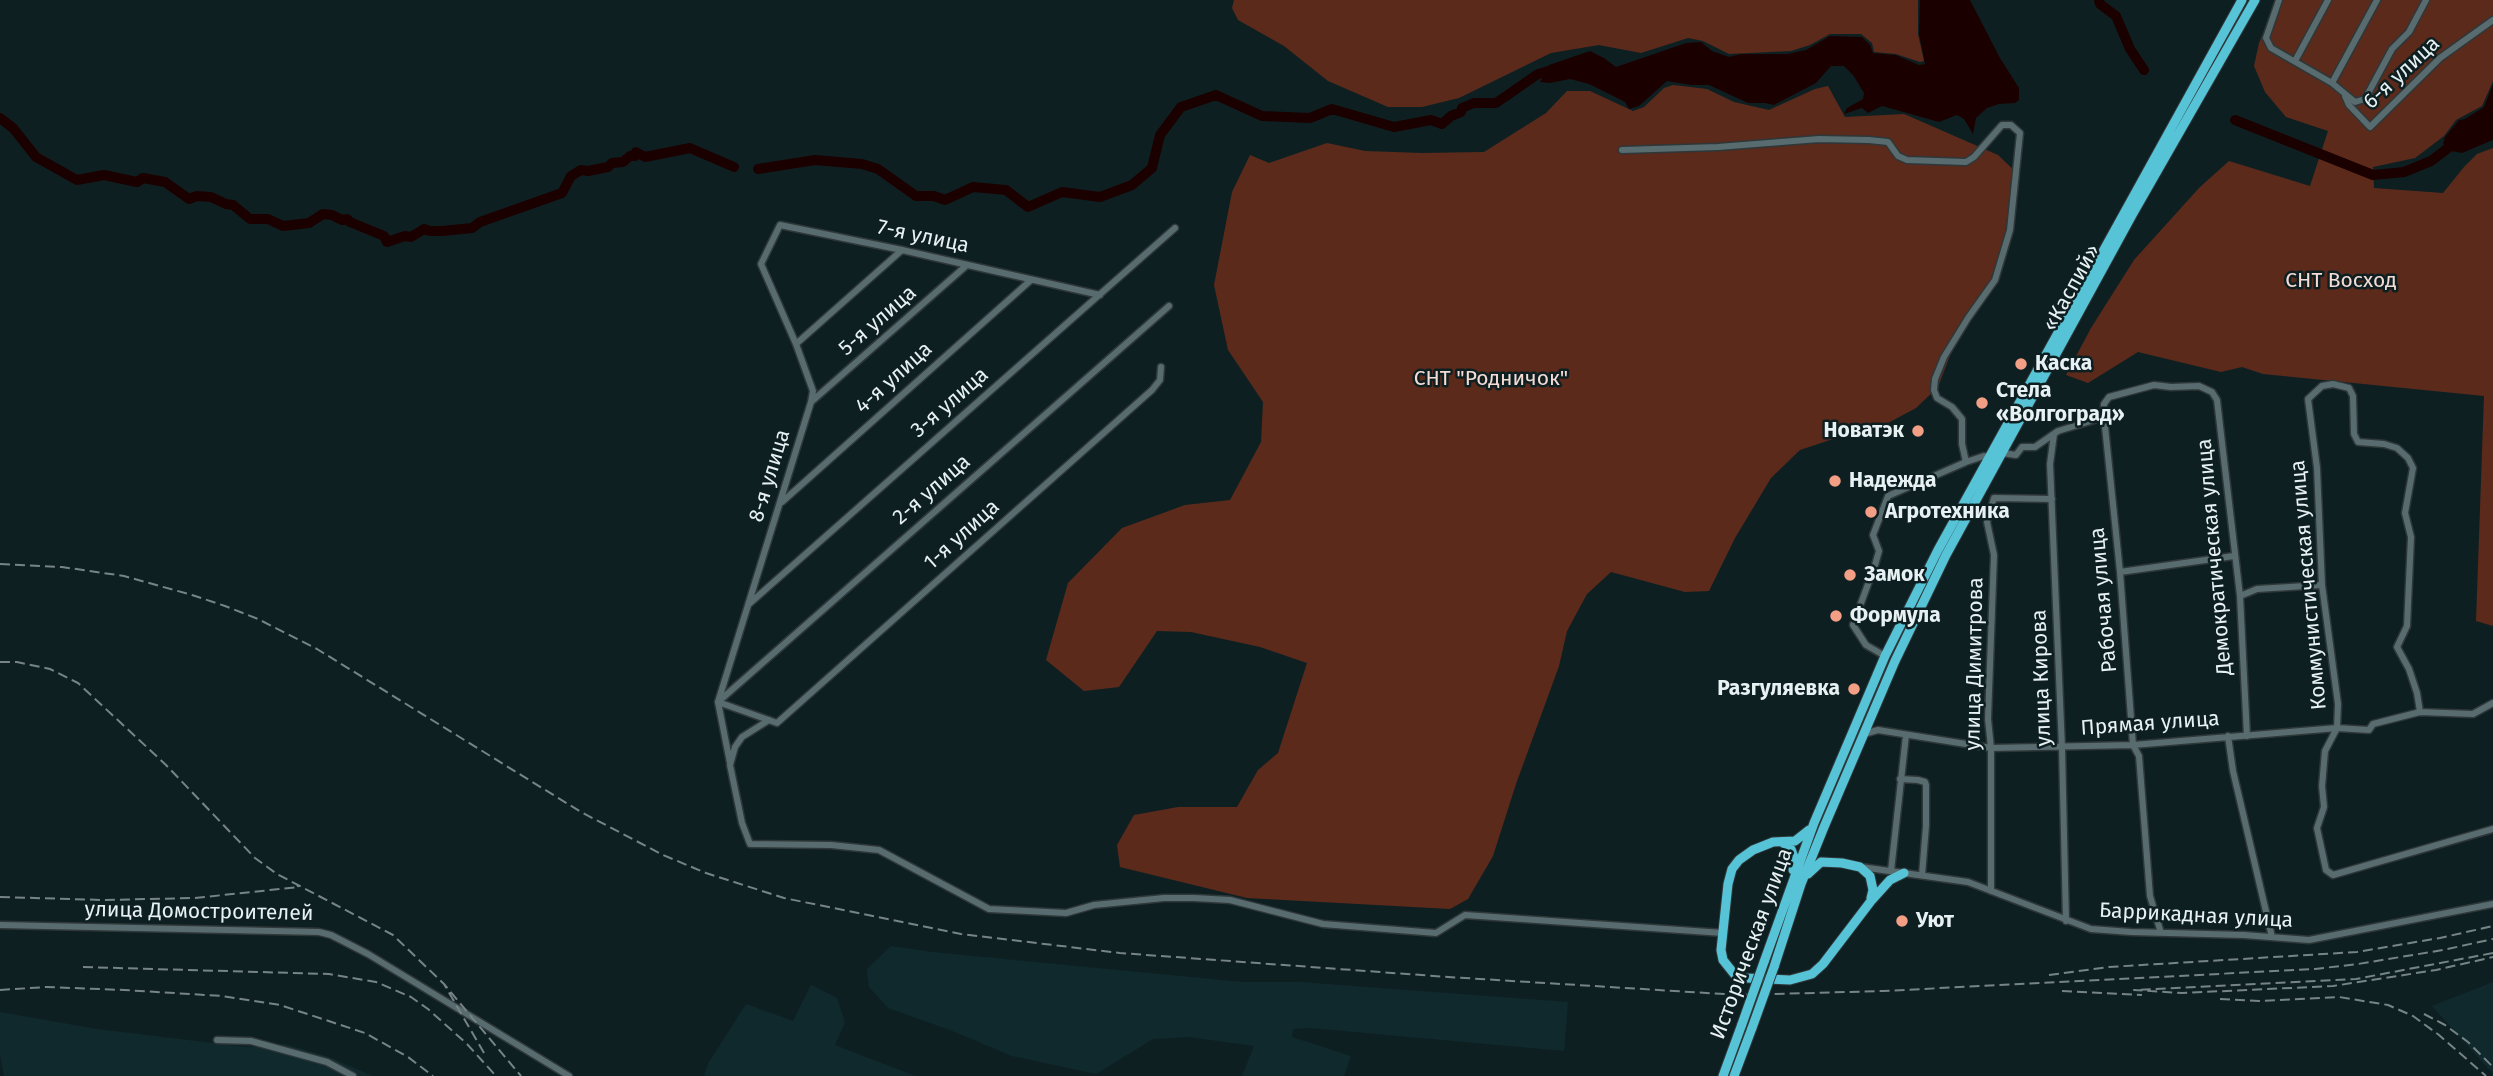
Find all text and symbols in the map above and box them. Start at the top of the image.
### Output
street label: 6-я улица [2359,31,2445,115]
street label: 7-я улица [875,215,971,259]
street label: «Каспий» [2038,240,2106,336]
park label: СНТ Восход [2285,268,2397,294]
street label: 5-я улица [834,281,922,361]
street label: 4-я улица [850,337,938,419]
place label: Каска [2035,351,2092,377]
marker: Каска [2013,356,2029,372]
street label: 3-я улица [906,363,994,443]
park label: СНТ "Родничок" [1414,366,1568,392]
place label: Стела «Волгоград» [1996,378,2125,428]
marker: Стела «Волгоград» [1974,395,1990,411]
place label: Новатэк [1824,418,1904,444]
marker: Новатэк [1910,423,1926,439]
street label: 8-я улица [744,427,796,525]
street label: Демократическая улица [2192,438,2238,676]
street label: 2-я улица [888,450,976,530]
street label: Коммунистическая улица [2286,459,2332,711]
place label: Надежда [1849,468,1936,494]
marker: Надежда [1827,473,1843,489]
street label: 1-я улица [919,495,1005,575]
place label: Агротехника [1885,499,2010,525]
marker: Агротехника [1863,504,1879,520]
street label: Рабочая улица [2085,526,2123,674]
place label: Замок [1864,562,1925,588]
marker: Замок [1842,567,1858,583]
street label: улица Димитрова [1961,577,1989,751]
place label: Формула [1850,603,1941,629]
marker: Формула [1828,608,1844,624]
street label: улица Кирова [2027,609,2057,747]
place label: Разгуляевка [1717,676,1840,702]
marker: Разгуляевка [1846,681,1862,697]
street label: Прямая улица [2080,707,2220,741]
street label: Историческая улица [1706,845,1798,1043]
street label: улица Домостроителей [84,897,314,927]
street label: Баррикадная улица [2098,898,2294,934]
place label: Уют [1916,908,1954,934]
marker: Уют [1894,913,1910,929]

